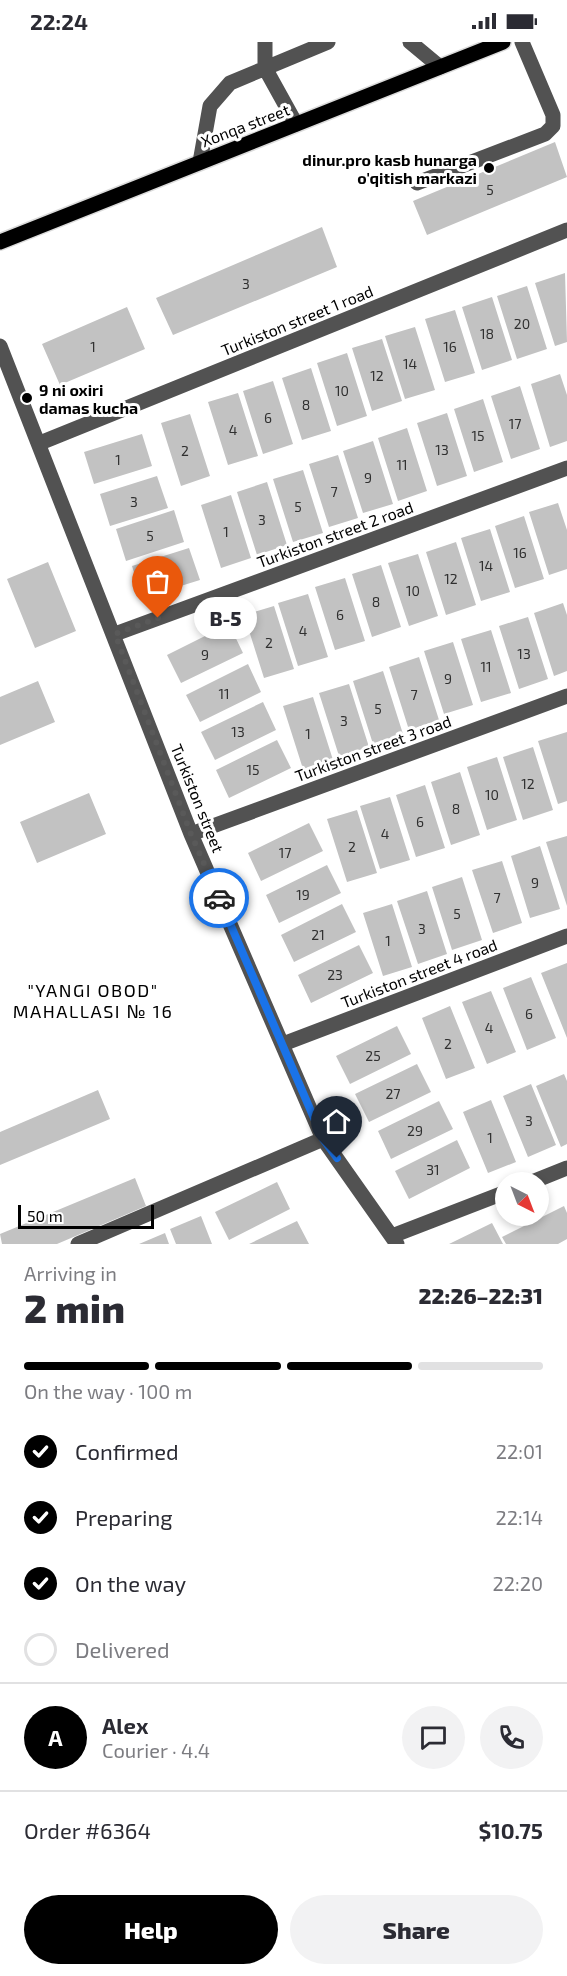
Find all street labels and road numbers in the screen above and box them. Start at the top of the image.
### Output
street label: Xonqa street [198,99,292,151]
street label: Turkiston street 1 road [218,281,376,359]
street label: Turkiston street 2 road [254,497,416,571]
street label: Turkiston street 3 road [292,711,454,785]
street label: Turkiston street [168,741,228,855]
street label: Turkiston street 4 road [338,934,500,1012]

